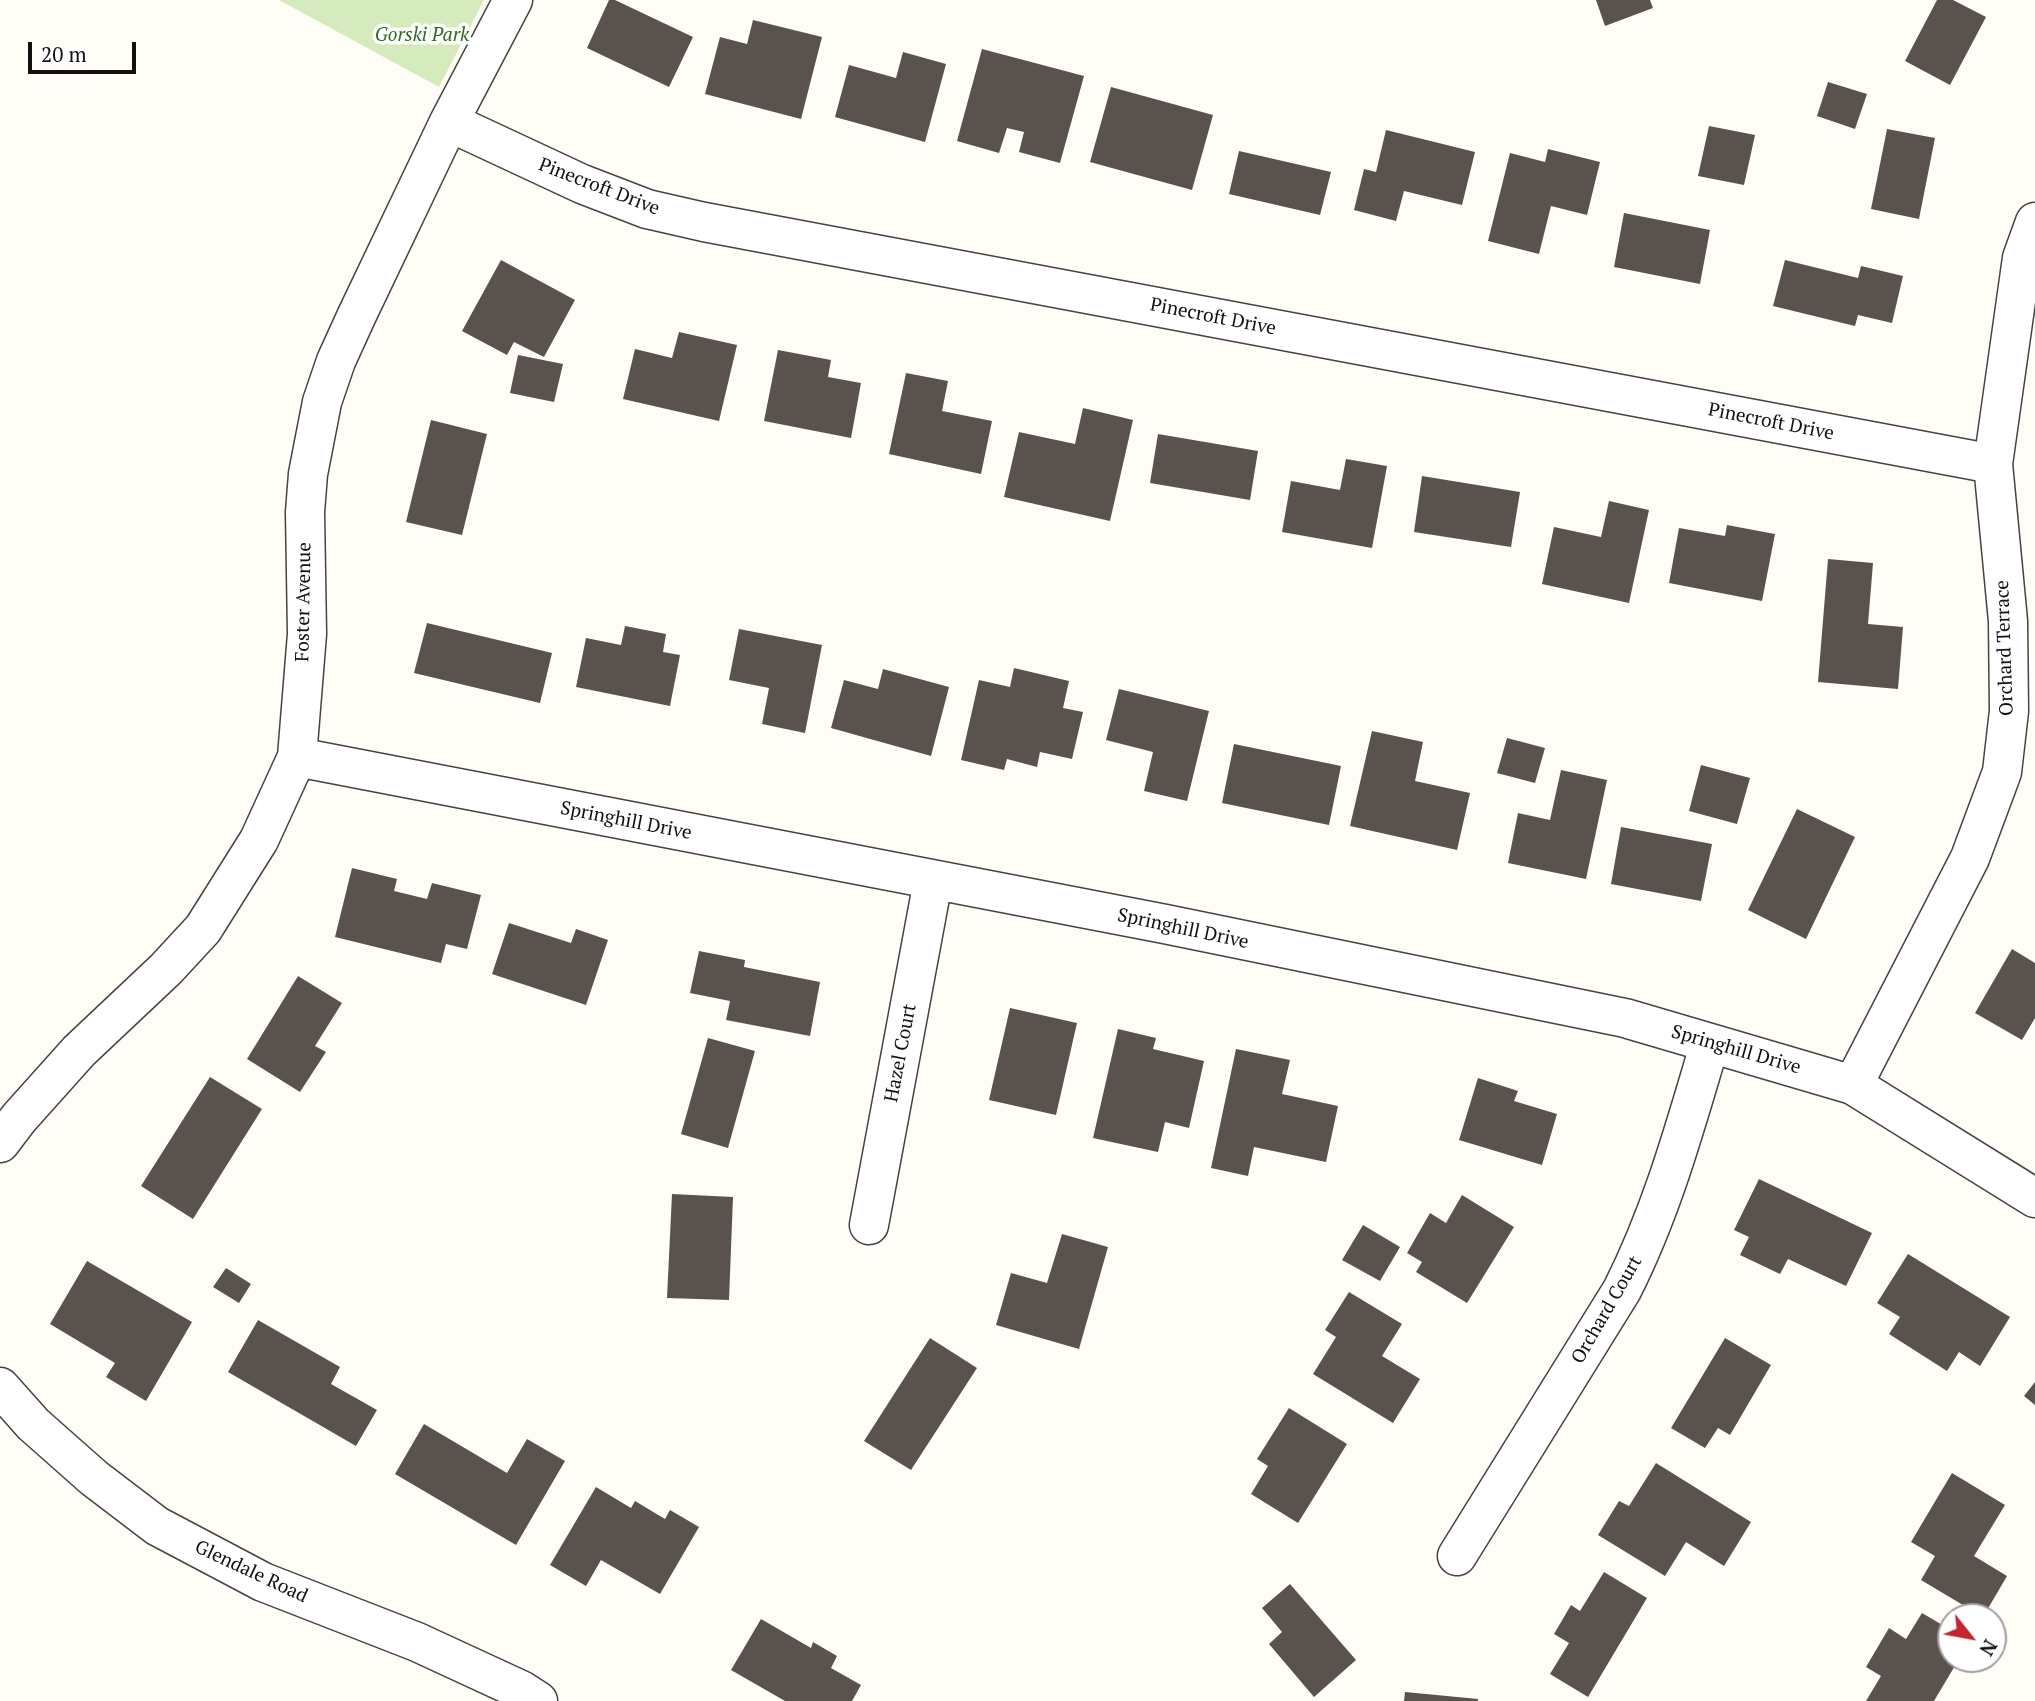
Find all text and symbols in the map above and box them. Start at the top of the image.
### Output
park label: Gorski Park [375,25,469,47]
scale bar [32,28,140,72]
text: 20 m [41,40,87,68]
street label: Pinecroft Drive [535,153,663,221]
street label: Pinecroft Drive [1148,294,1278,340]
street label: Pinecroft Drive [1706,399,1836,445]
street label: Foster Avenue [292,542,316,662]
street label: Orchard Terrace [1991,580,2019,716]
street label: Springhill Drive [558,797,694,845]
street label: Springhill Drive [1115,904,1251,954]
street label: Hazel Court [880,1002,922,1104]
street label: Springhill Drive [1669,1021,1803,1079]
street label: Orchard Court [1567,1252,1647,1368]
street label: Glendale Road [191,1536,311,1608]
north arrow [1937,1603,2007,1673]
text: N [1974,1635,2003,1661]

